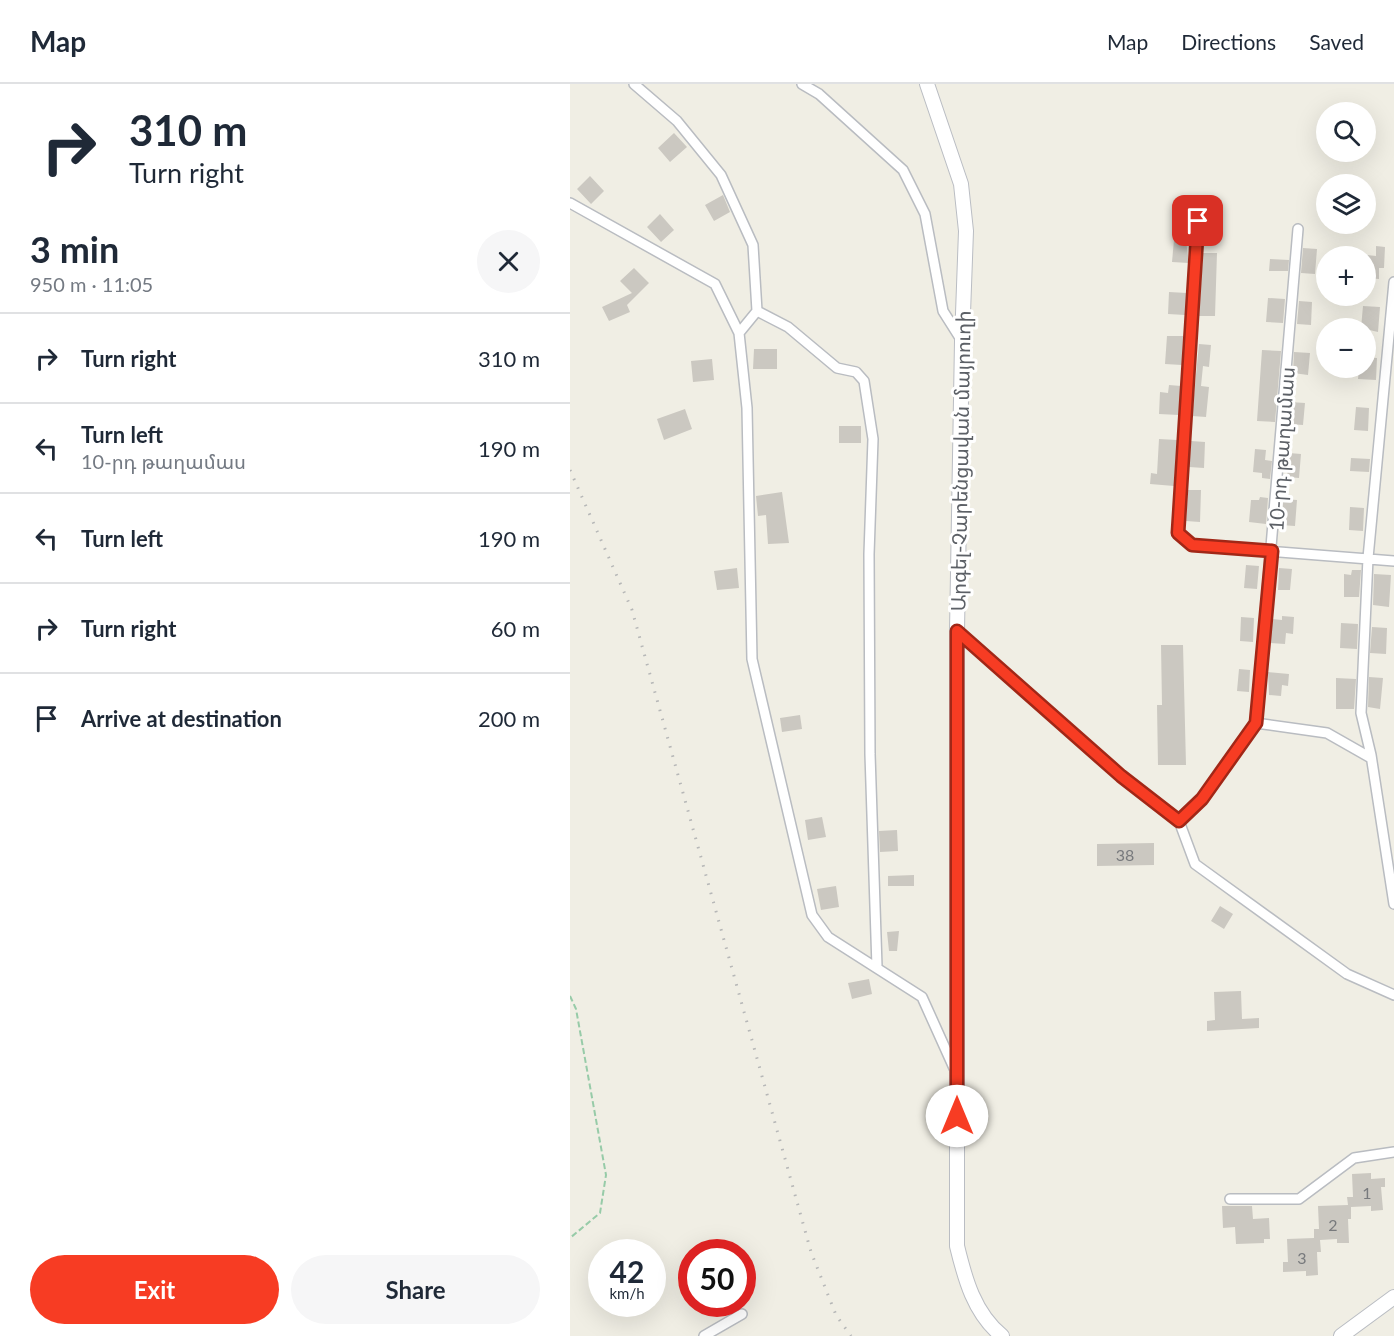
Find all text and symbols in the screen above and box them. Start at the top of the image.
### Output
text: Map [30,24,86,58]
text: Map [1107,29,1148,54]
text: Directions [1181,29,1276,54]
text: Saved [1309,29,1364,54]
map controls [1316,102,1376,378]
button: search [1316,102,1376,162]
text: 310 m [129,105,247,155]
icon: right [30,108,108,186]
text: Turn right [129,156,244,189]
button: layers [1316,174,1376,234]
pin [1172,195,1223,246]
icon: arrive [1181,204,1214,237]
text: 3 min [30,227,119,271]
button: close [477,230,540,293]
button: + [1316,246,1376,306]
text: 950 m · 11:05 [30,272,153,296]
street label: Արգել-Չարենցավան մայրուղի [945,310,976,612]
button: − [1316,318,1376,378]
icon: right [30,342,63,375]
text: Turn right [81,345,176,372]
text: 310 m [478,345,540,372]
street label: 10-րդ թաղամաս [1263,366,1300,532]
text: Turn left [81,421,163,448]
icon: left [30,432,63,465]
text: 190 m [478,435,540,462]
text: 10-րդ թաղամաս [81,449,246,473]
icon: left [30,522,63,555]
text: Turn left [81,525,163,552]
text: 190 m [478,525,540,552]
icon: right [30,612,63,645]
text: Turn right [81,615,176,642]
text: 60 m [491,615,540,642]
icon: arrive [30,702,63,735]
text: Arrive at destination [81,705,282,732]
text: 200 m [478,705,540,732]
house number: 38 [1116,845,1134,864]
position arrow [925,1084,989,1148]
house number: 1 [1362,1183,1372,1202]
house number: 2 [1328,1215,1338,1234]
speed limit sign: 50 [678,1239,756,1317]
house number: 3 [1297,1248,1307,1267]
text: 42 [610,1253,644,1289]
button: Exit [30,1255,279,1324]
button: Share [291,1255,540,1324]
text: km/h [609,1284,645,1302]

